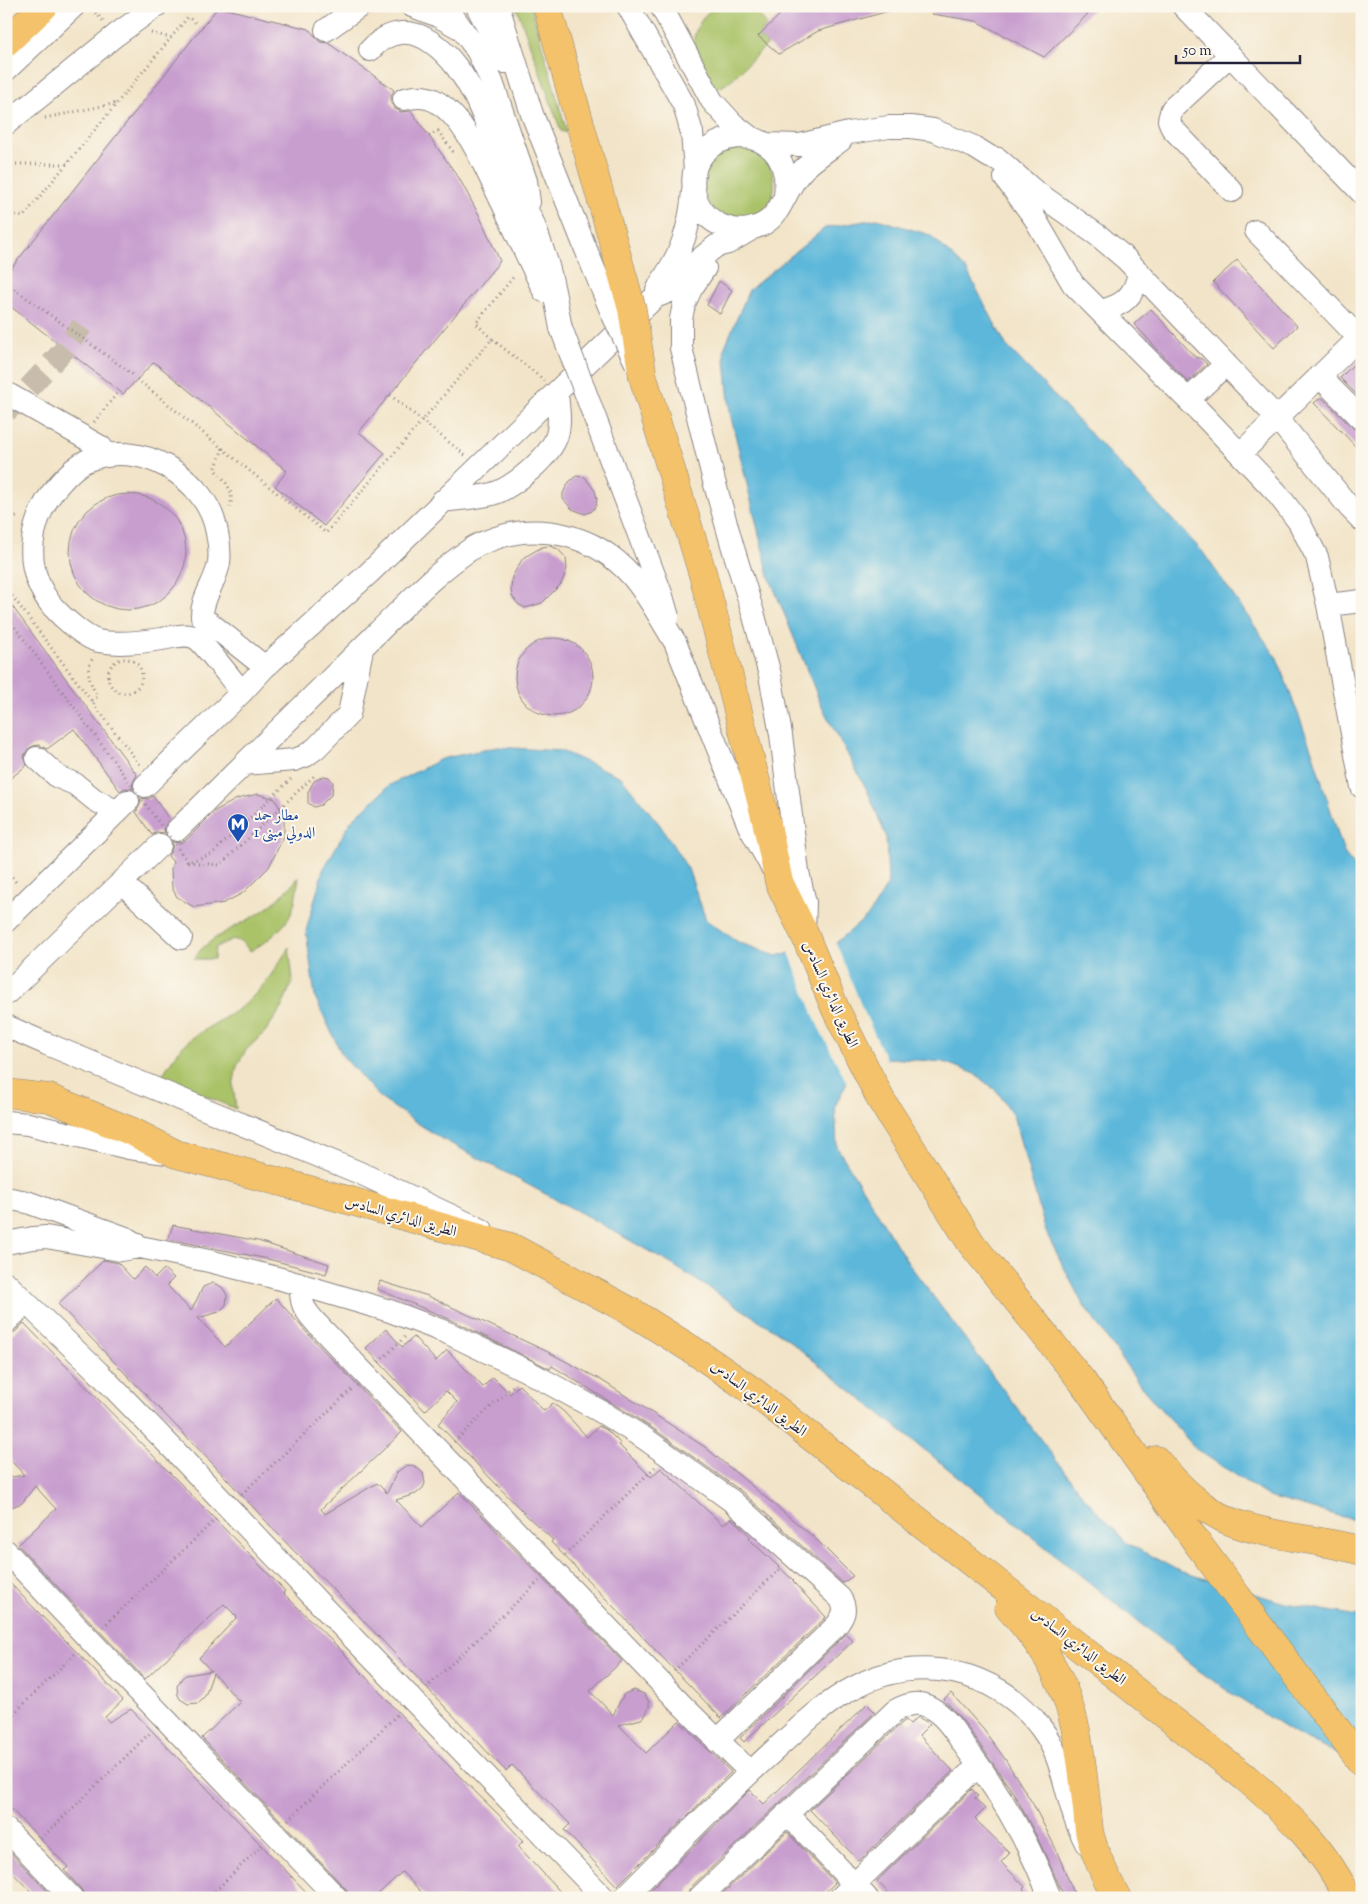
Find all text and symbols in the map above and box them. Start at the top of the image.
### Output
scale bar [1176,32,1299,64]
text: 50 m [1182,41,1212,62]
place label: مطار حمد الدولي مبنى 1 [254,806,315,844]
metro station icon: مطار حمد الدولي مبنى 1 [226,812,250,843]
street label: الطريق الدائري السادس [797,938,863,1051]
street label: الطريق الدائري السادس [342,1191,459,1243]
street label: الطريق الدائري السادس [706,1356,810,1442]
street label: الطريق الدائري السادس [1026,1603,1130,1691]

